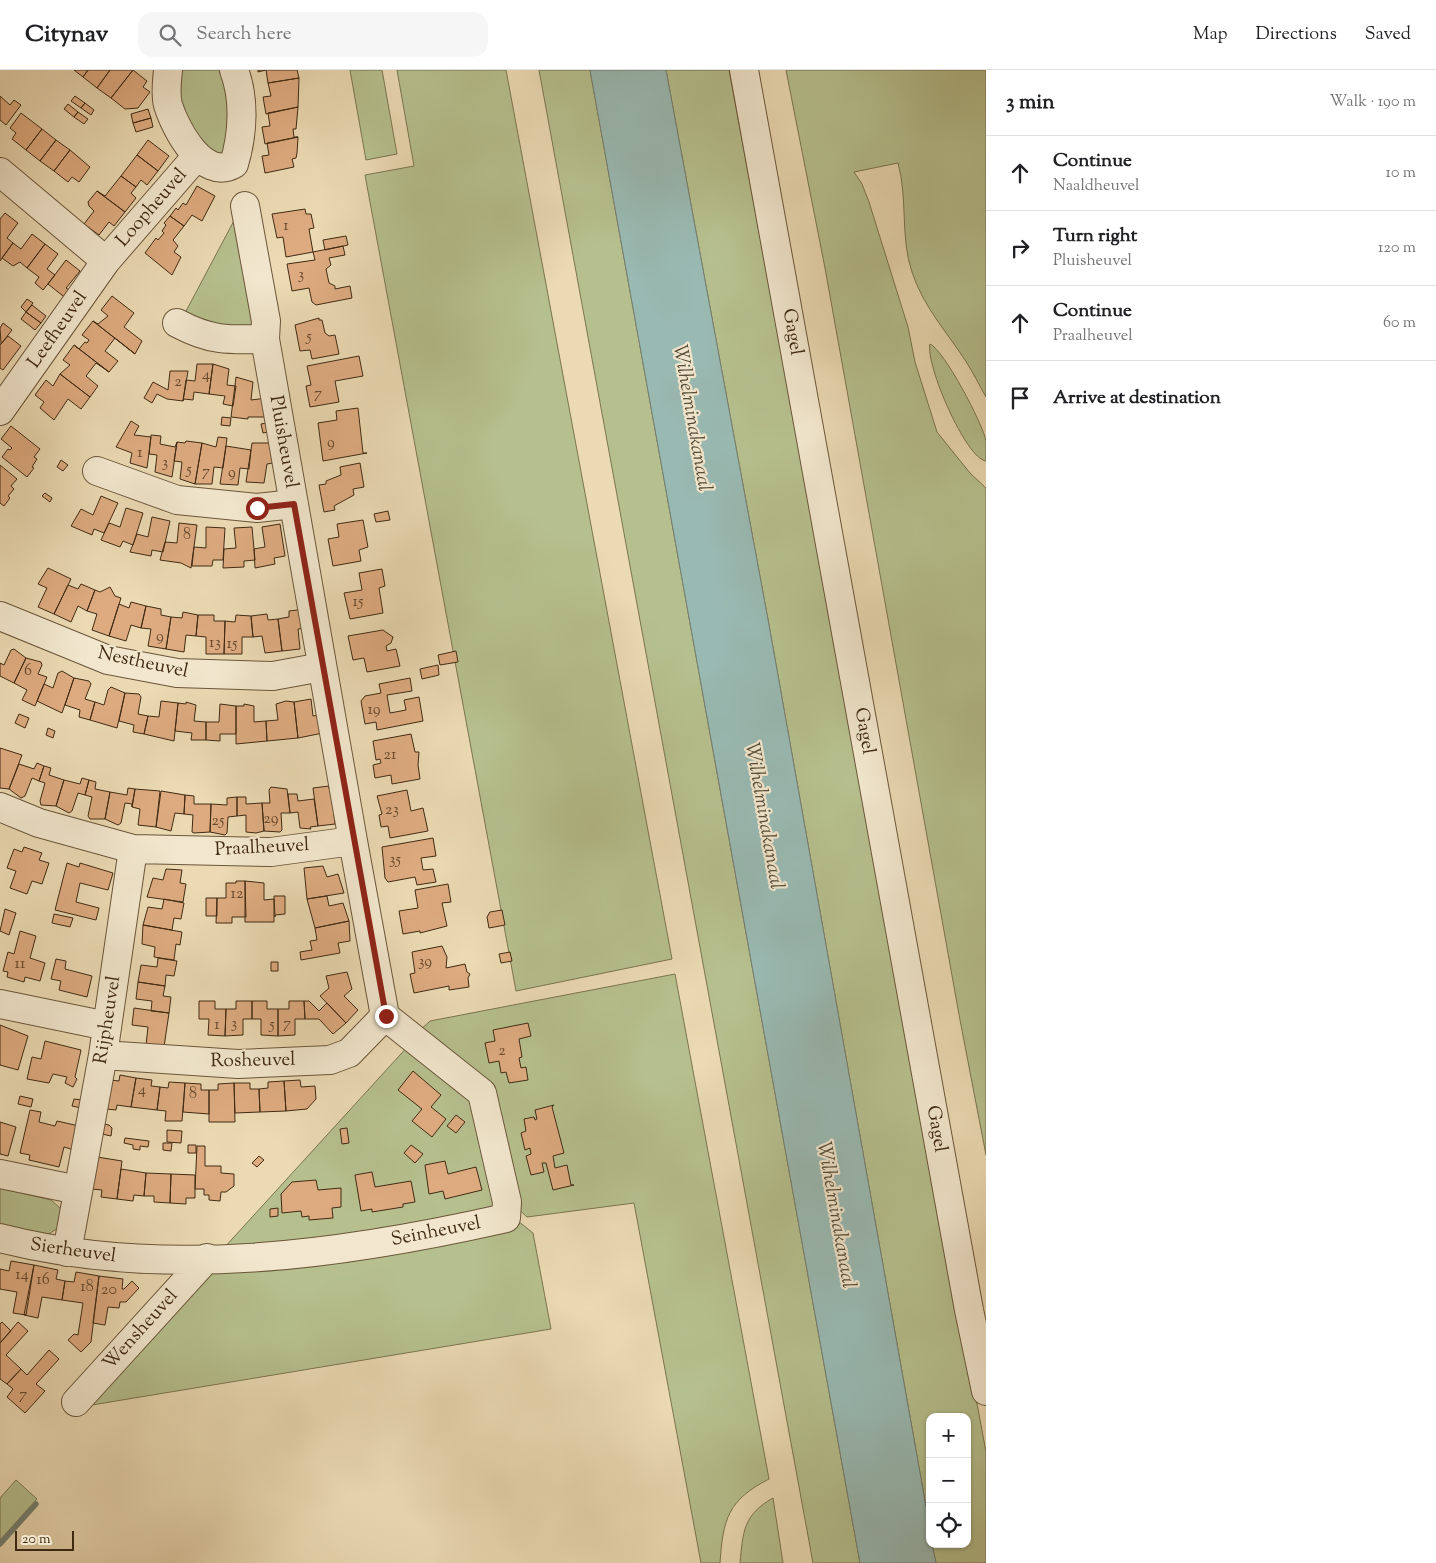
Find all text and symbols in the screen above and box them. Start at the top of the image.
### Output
search box [138,12,488,57]
text: Citynav [25,18,108,52]
icon: search [156,21,184,49]
text: Search here [196,21,292,48]
text: Map [1193,22,1228,48]
text: Directions [1256,22,1337,48]
text: Saved [1365,22,1411,48]
text: 3 min [1006,88,1055,118]
text: Walk · 190 m [1329,91,1416,114]
text: Continue [1053,148,1132,175]
icon: ahead [1006,159,1034,187]
text: 10 m [1386,162,1416,185]
street label: Loopheuvel [110,163,194,253]
text: Naaldheuvel [1053,175,1139,198]
house number: 1 [283,215,289,238]
text: Turn right [1053,223,1137,250]
icon: right [1006,234,1034,262]
text: 120 m [1378,237,1416,260]
text: Pluisheuvel [1053,250,1132,273]
house number: 3 [298,264,304,287]
street label: Leefheuvel [22,286,94,374]
text: Continue [1053,298,1132,325]
street label: Gagel [775,306,809,358]
icon: ahead [1006,309,1034,337]
text: 60 m [1383,312,1416,335]
text: Praalheuvel [1053,325,1133,348]
house number: 5 [305,326,312,349]
water label: Wilhelminakanaal [664,342,718,494]
house number: 4 [202,364,210,387]
house number: 2 [174,371,182,394]
house number: 7 [314,383,322,406]
icon: arrive [1006,384,1034,412]
text: Arrive at destination [1053,385,1221,412]
street label: Pluisheuvel [262,393,304,491]
house number: 9 [327,432,335,455]
house number: 1 [137,442,143,465]
house number: 3 [162,452,168,475]
house number: 5 [185,459,192,482]
house number: 7 [202,461,210,484]
house number: 9 [228,462,236,485]
route start [246,497,269,520]
house number: 8 [183,524,191,547]
house number: 15 [353,591,364,614]
house number: 9 [156,626,164,649]
house number: 13 [209,632,221,655]
house number: 15 [227,633,238,656]
street label: Nestheuvel [95,640,191,686]
house number: 6 [24,660,32,683]
house number: 19 [367,699,381,722]
street label: Gagel [847,705,881,757]
water label: Wilhelminakanaal [736,740,790,892]
house number: 21 [384,744,397,767]
house number: 23 [385,799,399,822]
house number: 29 [263,808,279,831]
house number: 25 [212,810,225,833]
street label: Praalheuvel [214,832,310,864]
house number: 35 [389,849,401,872]
house number: 12 [231,883,244,906]
house number: 39 [418,951,432,974]
house number: 11 [15,953,26,976]
street label: Rijpheuvel [88,974,128,1066]
route end [375,1005,398,1028]
house number: 3 [231,1013,237,1036]
house number: 7 [283,1013,291,1036]
house number: 1 [214,1014,220,1037]
house number: 5 [268,1014,275,1037]
house number: 2 [498,1040,506,1063]
street label: Rosheuvel [210,1047,296,1075]
house number: 4 [138,1079,146,1102]
house number: 8 [189,1083,197,1106]
street label: Gagel [919,1103,953,1155]
water label: Wilhelminakanaal [808,1139,862,1291]
street label: Seinheuvel [389,1210,483,1254]
street label: Sierheuvel [28,1232,118,1270]
house number: 14 [15,1264,29,1287]
house number: 16 [36,1269,50,1292]
house number: 18 [80,1276,94,1299]
house number: 20 [101,1279,117,1302]
street label: Wensheuvel [97,1283,185,1377]
house number: 7 [19,1384,27,1407]
map controls [926,1413,971,1548]
button: + [926,1413,971,1458]
button: − [926,1458,971,1503]
button: locate [926,1503,971,1548]
scale bar [15,1528,74,1551]
text: 20 m [22,1530,51,1550]

